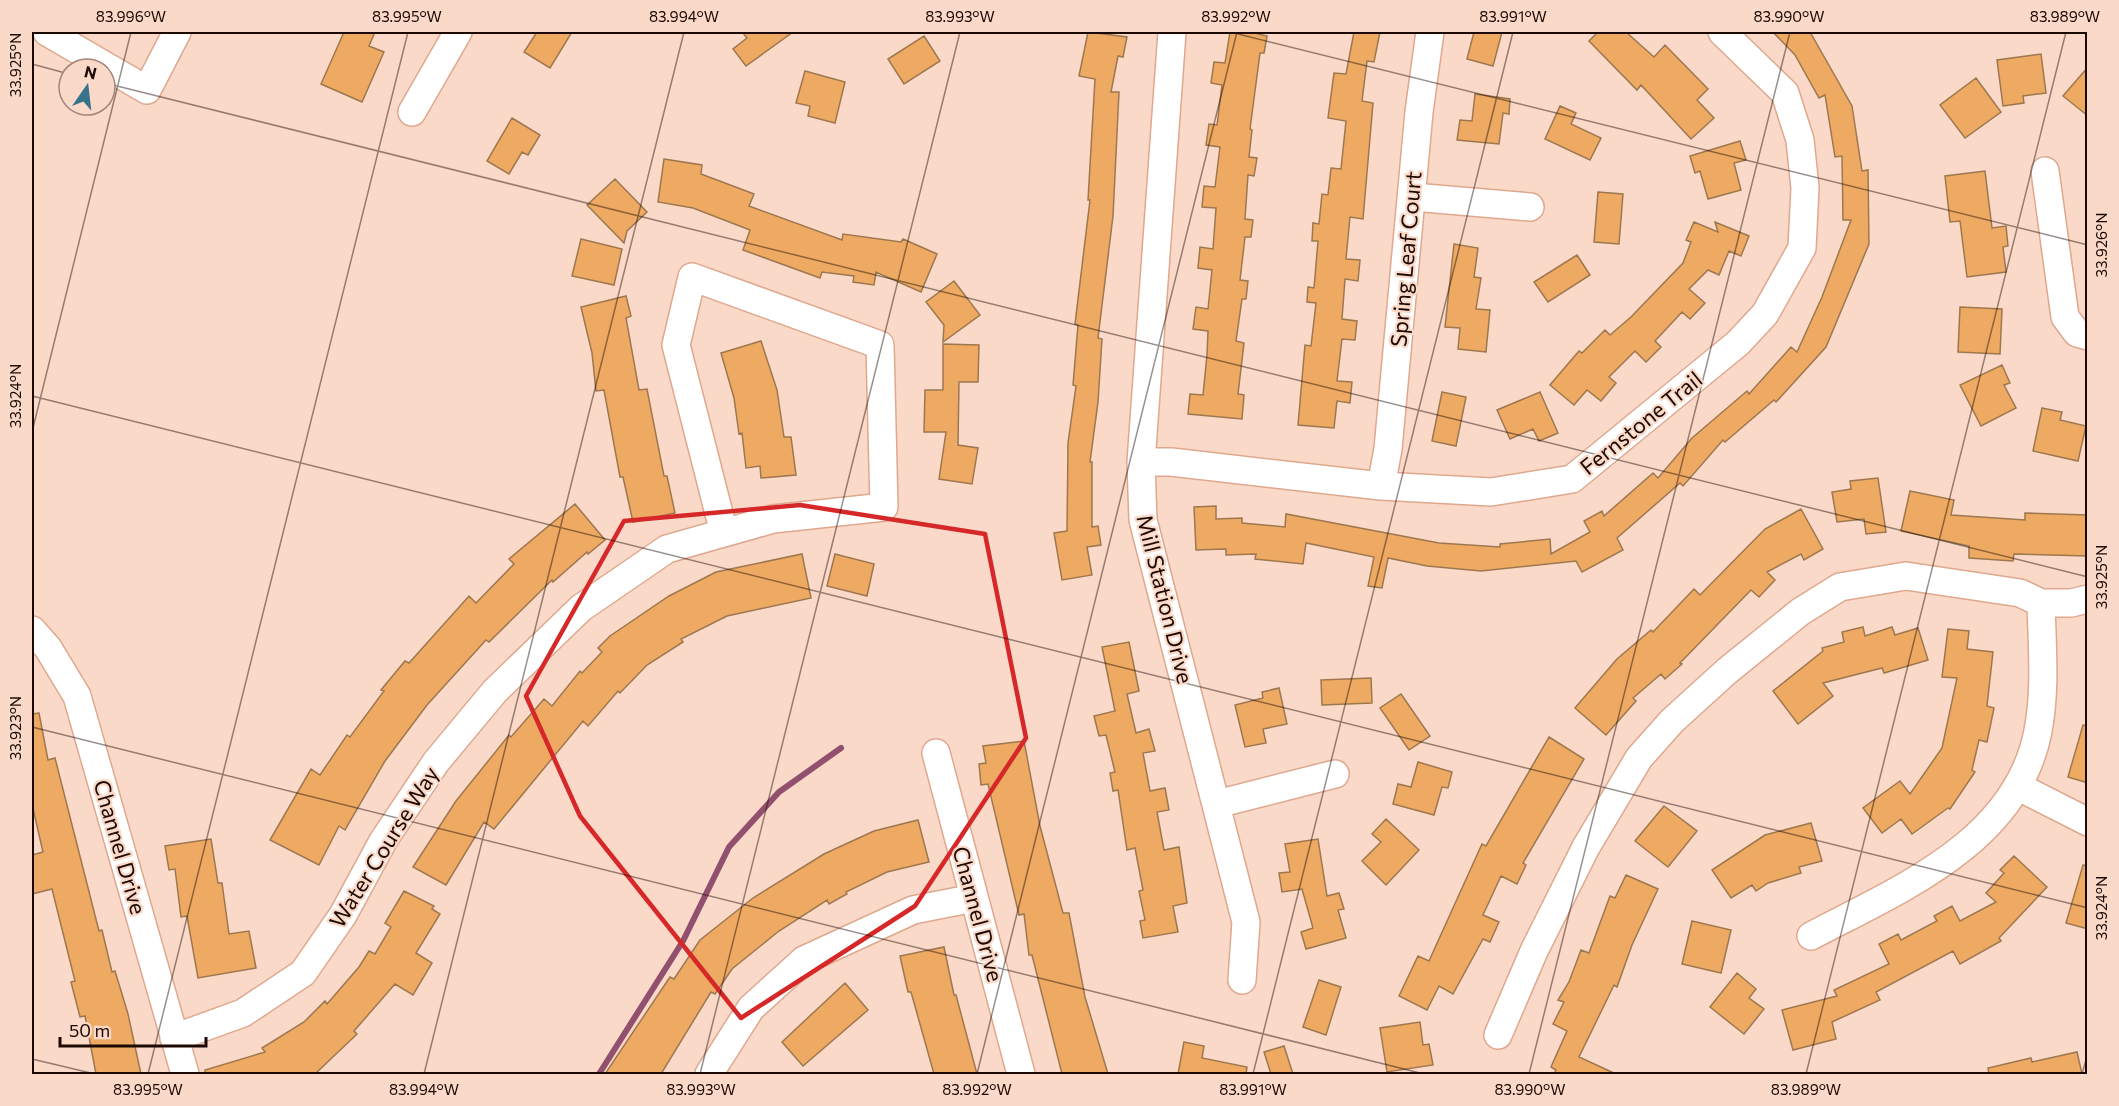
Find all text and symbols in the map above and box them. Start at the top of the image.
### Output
text: 83.996°W [96,7,166,25]
text: 83.995°W [372,7,442,25]
text: 83.994°W [649,7,719,25]
text: 83.993°W [925,7,995,25]
text: 83.992°W [1201,7,1271,25]
text: 83.991°W [1479,7,1547,25]
text: 83.990°W [1754,7,1824,25]
text: 83.989°W [2030,7,2100,25]
text: 33.925°N [6,33,24,97]
north arrow [57,57,117,117]
text: N [83,61,99,83]
street label: Spring Leaf Court [1384,170,1427,348]
text: 33.926°N [2092,213,2110,277]
text: 33.924°N [6,364,24,428]
street label: Fernstone Trail [1574,365,1707,480]
street label: Mill Station Drive [1131,512,1200,686]
text: 33.925°N [2092,545,2110,609]
text: 33.923°N [6,696,24,760]
street label: Water Course Way [323,761,444,932]
street label: Channel Drive [88,776,153,917]
street label: Channel Drive [947,843,1010,984]
text: 33.924°N [2092,876,2110,940]
scale bar [60,1010,206,1048]
text: 50 m [69,1019,110,1041]
text: 83.995°W [113,1080,183,1098]
text: 83.994°W [389,1080,459,1098]
text: 83.993°W [666,1080,736,1098]
text: 83.992°W [942,1080,1012,1098]
text: 83.991°W [1219,1080,1287,1098]
text: 83.990°W [1495,1080,1565,1098]
text: 83.989°W [1771,1080,1841,1098]

